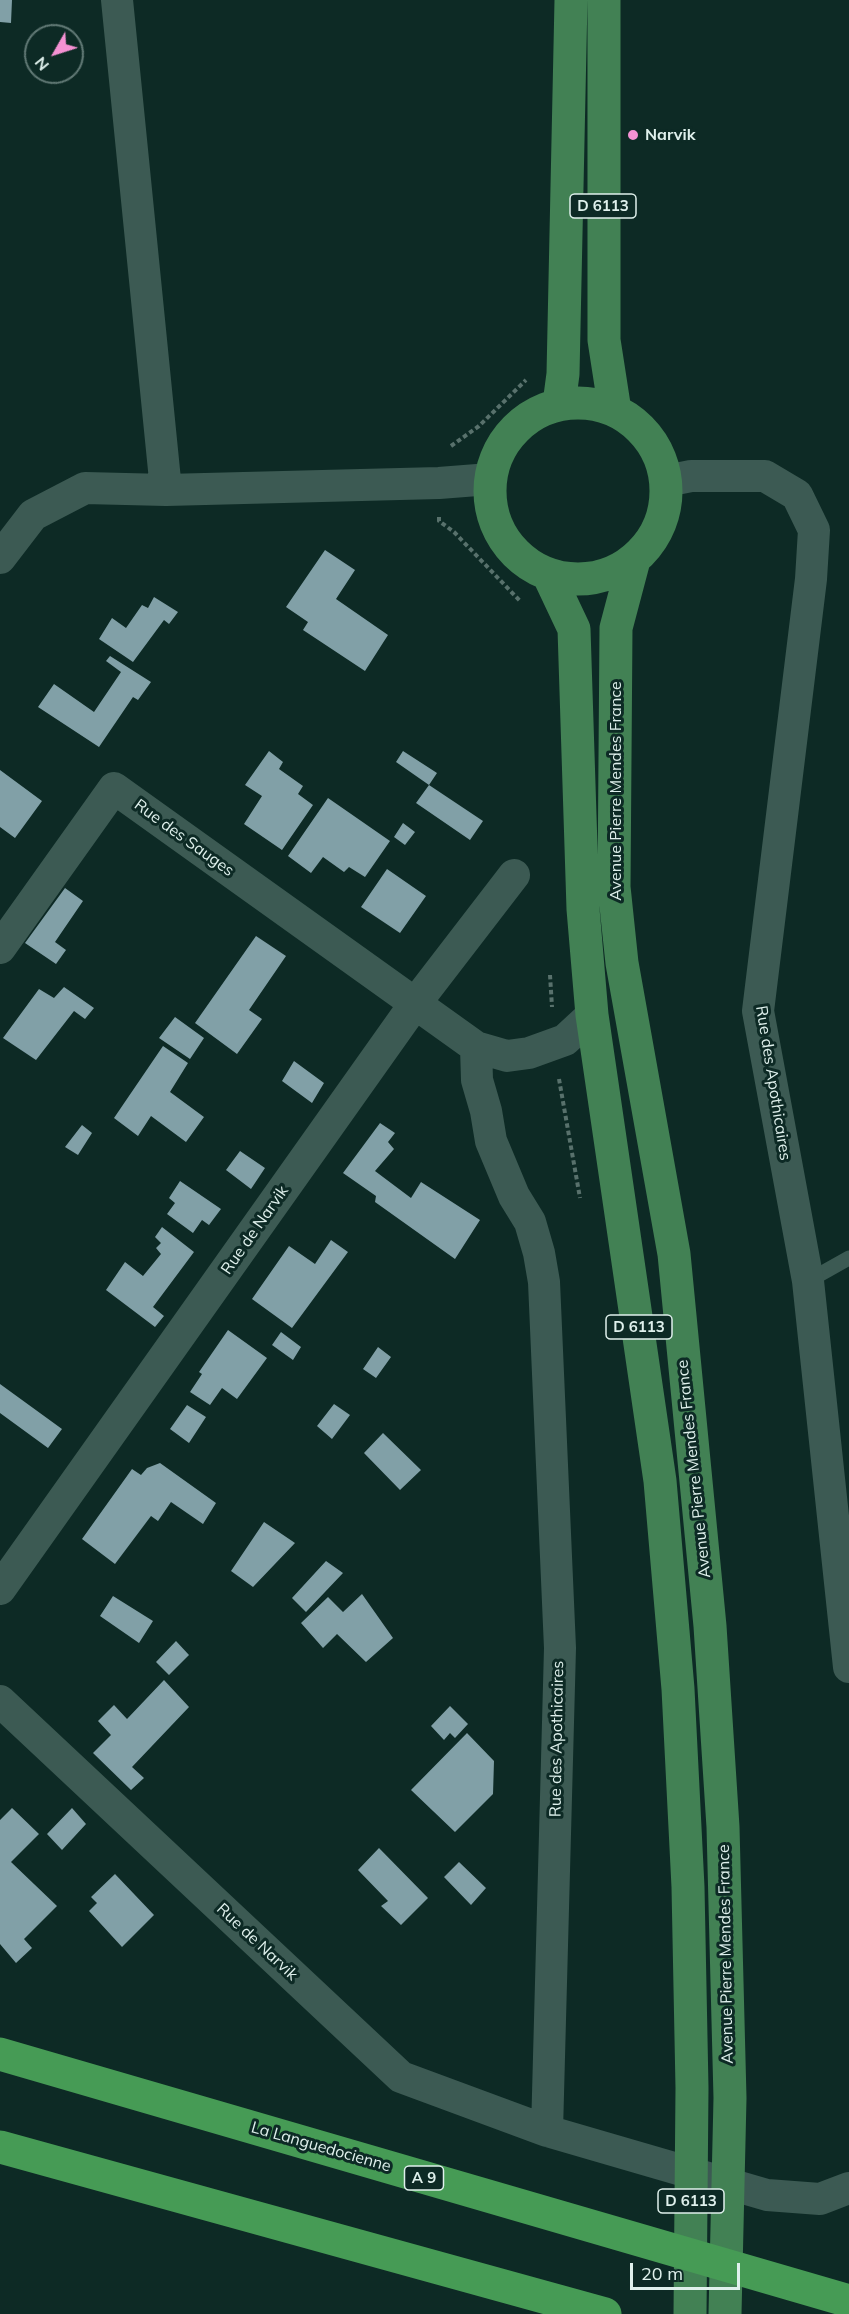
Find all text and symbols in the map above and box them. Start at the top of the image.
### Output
north arrow [24,24,84,84]
text: N [30,53,53,75]
place label: Narvik [645,125,695,145]
marker: Narvik [626,128,640,142]
road number: D 6113 [570,194,636,218]
street label: Avenue Pierre Mendes France [606,681,626,901]
street label: Rue des Sauges [130,795,238,881]
street label: Rue des Apothicaires [751,1004,795,1162]
street label: Rue de Narvik [217,1182,293,1278]
road number: D 6113 [606,1315,672,1339]
street label: Avenue Pierre Mendes France [673,1359,715,1579]
street label: Rue des Apothicaires [546,1661,568,1817]
street label: Avenue Pierre Mendes France [714,1844,738,2064]
street label: Rue de Narvik [212,1899,302,1985]
street label: La Languedocienne [249,2118,393,2176]
road number: A 9 [404,2166,444,2190]
road number: D 6113 [658,2189,724,2213]
scale bar [633,2251,742,2289]
text: 20 m [641,2262,683,2285]

